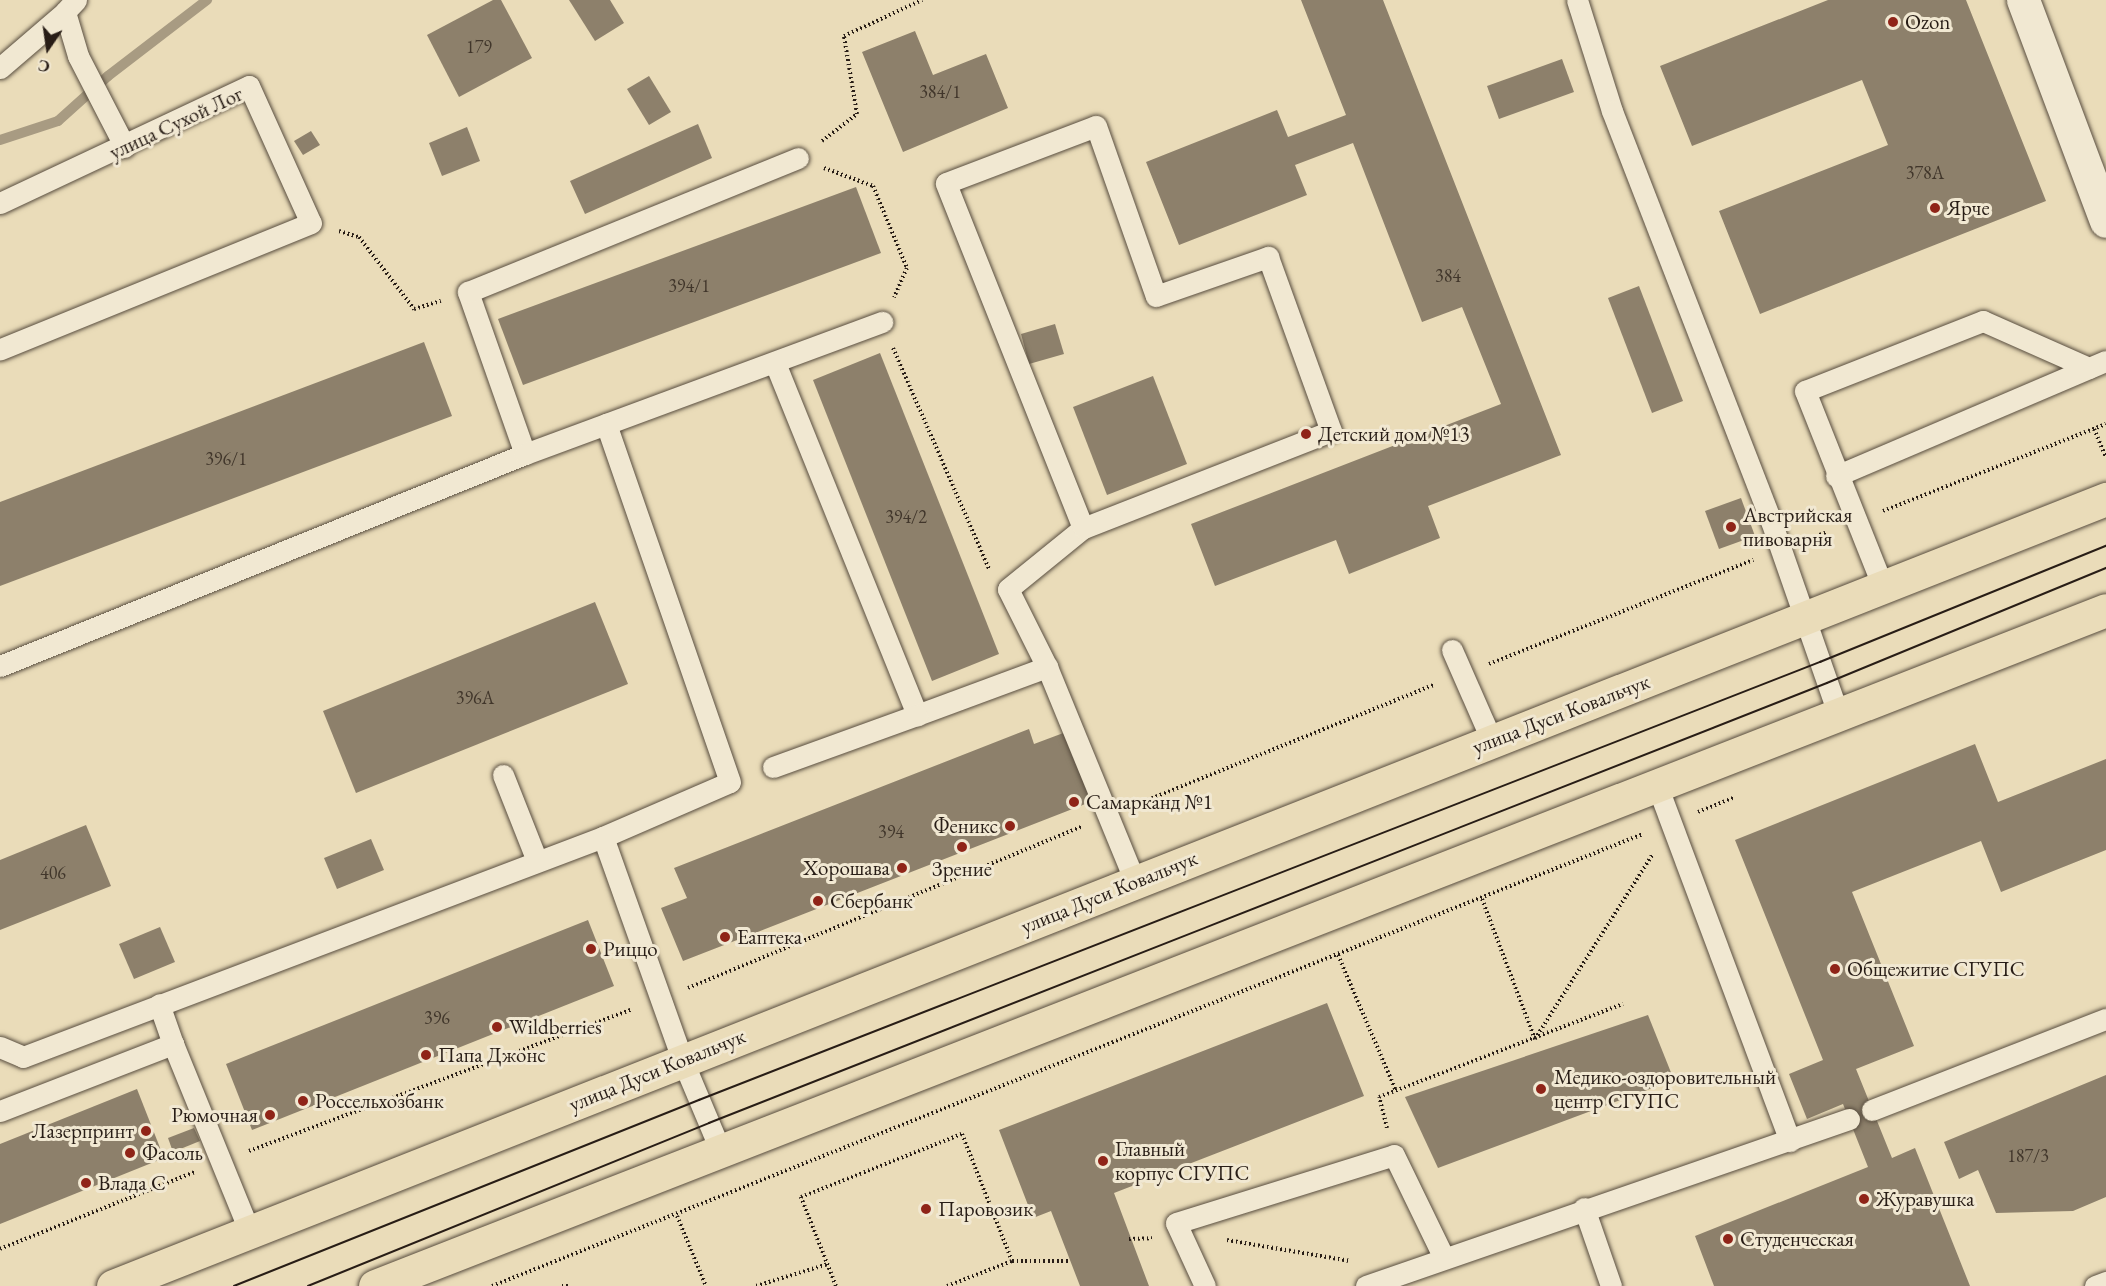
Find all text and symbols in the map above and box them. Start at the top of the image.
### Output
place label: Ozon [1905,9,1950,35]
marker: Ozon [1886,15,1900,29]
north arrow [18,18,78,78]
house number: 179 [466,36,492,58]
text: С [36,55,52,78]
street label: улица Сухой Лог [105,81,247,165]
house number: 384/1 [919,81,961,103]
house number: 378А [1906,162,1944,184]
place label: Ярче [1947,195,1990,221]
marker: Ярче [1928,201,1942,215]
house number: 384 [1435,265,1461,287]
house number: 394/1 [668,275,710,297]
place label: Детский дом №13 [1318,421,1470,447]
marker: Детский дом №13 [1299,427,1313,441]
house number: 396/1 [205,448,247,470]
place label: Австрийская пивоварня [1743,502,1852,552]
house number: 394/2 [885,506,927,528]
marker: Австрийская пивоварня [1724,520,1738,534]
street label: улица Дуси Ковальчук [1469,669,1653,759]
house number: 396А [456,687,494,709]
place label: Самарканд №1 [1086,789,1213,815]
marker: Самарканд №1 [1067,795,1081,809]
place label: Феникс [934,813,998,839]
marker: Феникс [1003,819,1017,833]
house number: 394 [878,821,904,843]
marker: Зрение [955,840,969,854]
street label: улица Дуси Ковальчук [1017,845,1201,939]
place label: Хорошава [803,855,890,881]
place label: Зрение [932,856,992,882]
marker: Хорошава [895,861,909,875]
house number: 406 [40,862,66,884]
place label: Сбербанк [830,888,913,914]
marker: Сбербанк [811,894,825,908]
place label: Еаптека [737,924,802,950]
marker: Еаптека [718,930,732,944]
place label: Риццо [603,936,658,962]
marker: Риццо [584,942,598,956]
place label: Общежитие СГУПС [1847,956,2025,982]
marker: Общежитие СГУПС [1828,962,1842,976]
house number: 396 [424,1007,450,1029]
place label: Wildberries [509,1014,602,1040]
marker: Wildberries [490,1020,504,1034]
street label: улица Дуси Ковальчук [565,1023,749,1117]
place label: Папа Джонс [438,1042,546,1068]
marker: Папа Джонс [419,1048,433,1062]
place label: Медико-оздоровительный центр СГУПС [1554,1064,1776,1114]
marker: Медико-оздоровительный центр СГУПС [1532,1080,1550,1098]
place label: Россельхозбанк [315,1088,444,1114]
marker: Россельхозбанк [296,1094,310,1108]
place label: Рюмочная [171,1102,258,1128]
marker: Рюмочная [263,1108,277,1122]
place label: Лазерпринт [32,1118,134,1144]
marker: Лазерпринт [139,1124,153,1138]
place label: Главный корпус СГУПС [1115,1136,1249,1186]
place label: Фасоль [142,1140,203,1166]
house number: 187/3 [2007,1145,2049,1167]
marker: Фасоль [123,1146,137,1160]
marker: Главный корпус СГУПС [1096,1154,1110,1168]
place label: Влада С [98,1170,166,1196]
marker: Влада С [79,1176,93,1190]
place label: Журавушка [1876,1186,1974,1212]
marker: Журавушка [1857,1192,1871,1206]
place label: Паровозик [938,1196,1033,1222]
marker: Паровозик [919,1202,933,1216]
place label: Студенческая [1740,1226,1854,1252]
marker: Студенческая [1721,1232,1735,1246]

